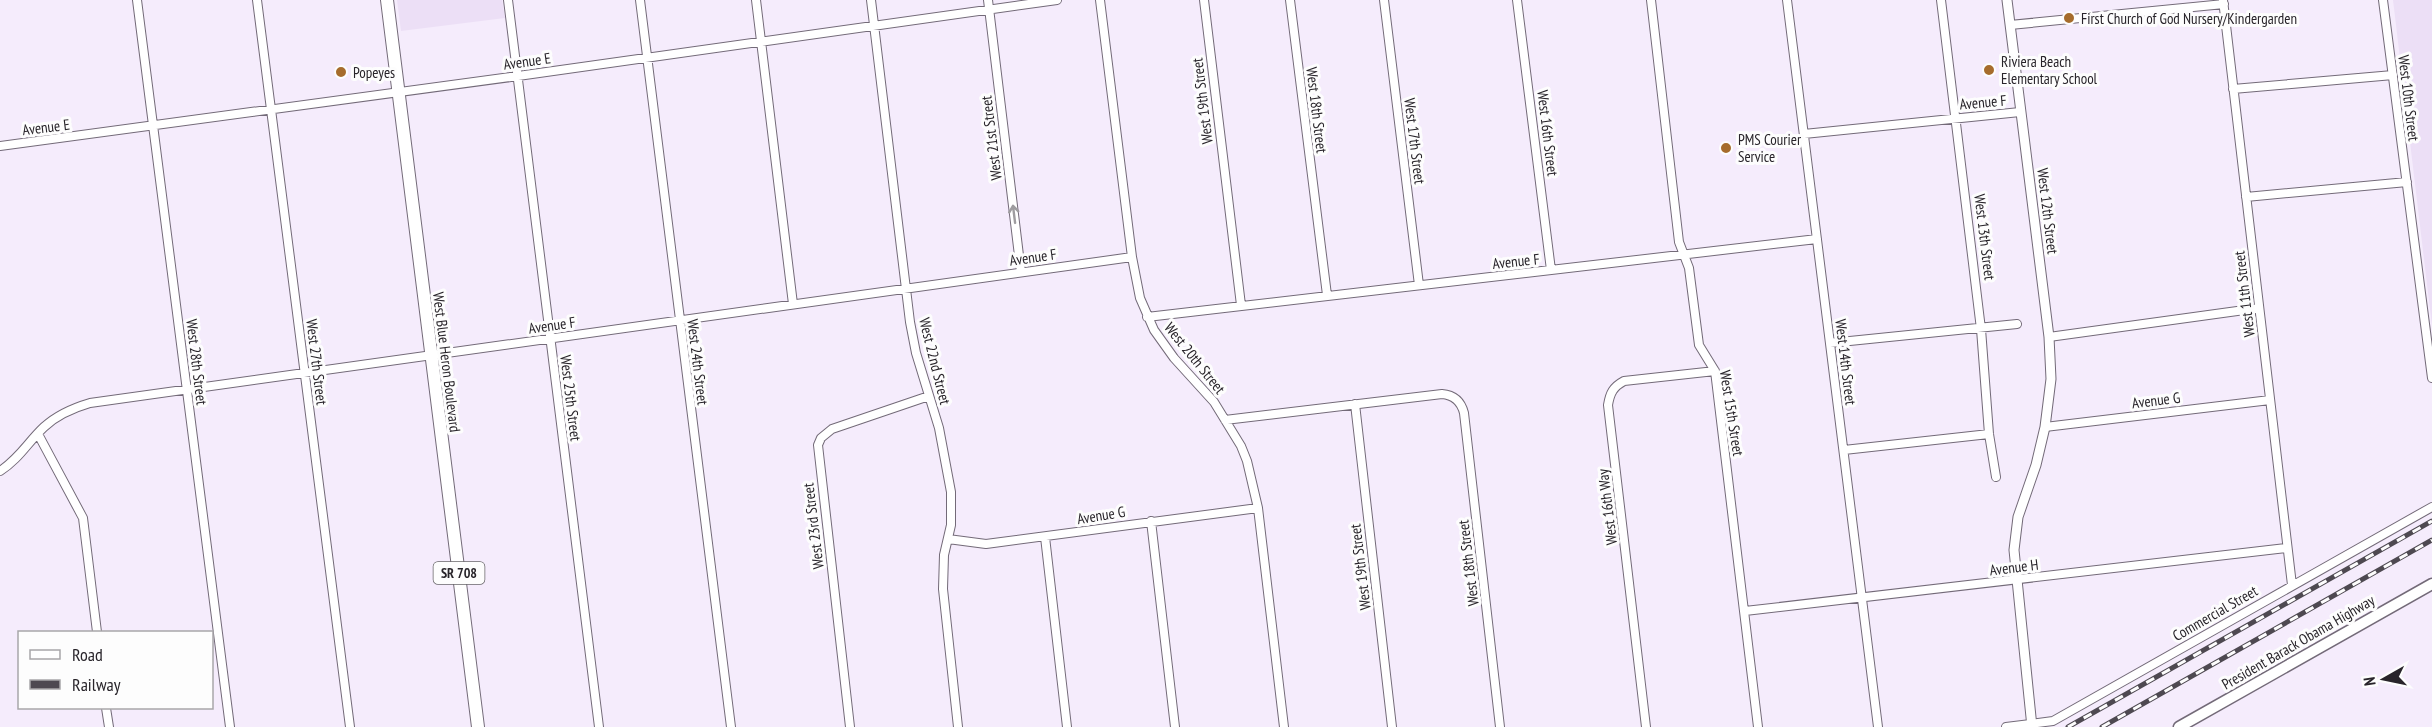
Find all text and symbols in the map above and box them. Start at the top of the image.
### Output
place label: First Church of God Nursery/Kindergarden [2081,9,2297,28]
marker: First Church of God Nursery/Kindergarden [2062,11,2076,25]
street label: Avenue E [502,48,552,74]
place label: Riviera Beach Elementary School [2001,52,2098,88]
street label: West 10th Street [2394,54,2424,142]
street label: West 19th Street [1187,57,1217,145]
place label: Popeyes [353,63,395,82]
marker: Riviera Beach Elementary School [1982,63,1996,77]
marker: Popeyes [334,65,348,79]
street label: West 18th Street [1302,66,1332,154]
street label: West 16th Street [1533,89,1563,177]
street label: Avenue F [1959,90,2007,114]
street label: West 21st Street [976,95,1006,181]
street label: West 17th Street [1400,97,1430,185]
street label: Avenue E [21,115,71,139]
place label: PMS Courier Service [1738,130,1802,166]
marker: PMS Courier Service [1719,141,1733,155]
street label: West 12th Street [2033,167,2063,255]
street label: West 13th Street [1970,193,2000,281]
one-way arrow [1008,205,1019,225]
street label: Avenue F [1008,244,1058,270]
street label: Avenue F [1491,249,1541,273]
street label: West 11th Street [2229,250,2259,338]
street label: West Blue Heron Boulevard [429,291,465,433]
street label: Avenue F [527,312,577,338]
street label: West 22nd Street [915,316,955,406]
street label: West 28th Street [182,318,212,406]
street label: West 27th Street [302,318,332,406]
street label: West 24th Street [683,318,713,406]
street label: West 20th Street [1160,318,1230,398]
street label: West 14th Street [1831,318,1861,406]
street label: West 25th Street [556,354,586,442]
street label: West 15th Street [1716,369,1748,457]
street label: Avenue G [2131,388,2181,412]
street label: West 16th Way [1593,468,1621,546]
street label: West 23rd Street [798,482,828,570]
street label: Avenue G [1076,502,1126,528]
street label: West 18th Street [1453,519,1483,607]
street label: West 19th Street [1345,523,1375,611]
street label: Avenue H [1988,555,2040,579]
road number: SR 708 [434,562,484,584]
street label: Commercial Street [2169,581,2261,645]
street label: President Barack Obama Highway [2218,590,2378,694]
legend [18,631,213,709]
text: Road [72,643,103,666]
north arrow [2354,649,2414,709]
text: Railway [72,673,121,696]
text: N [2359,676,2380,687]

